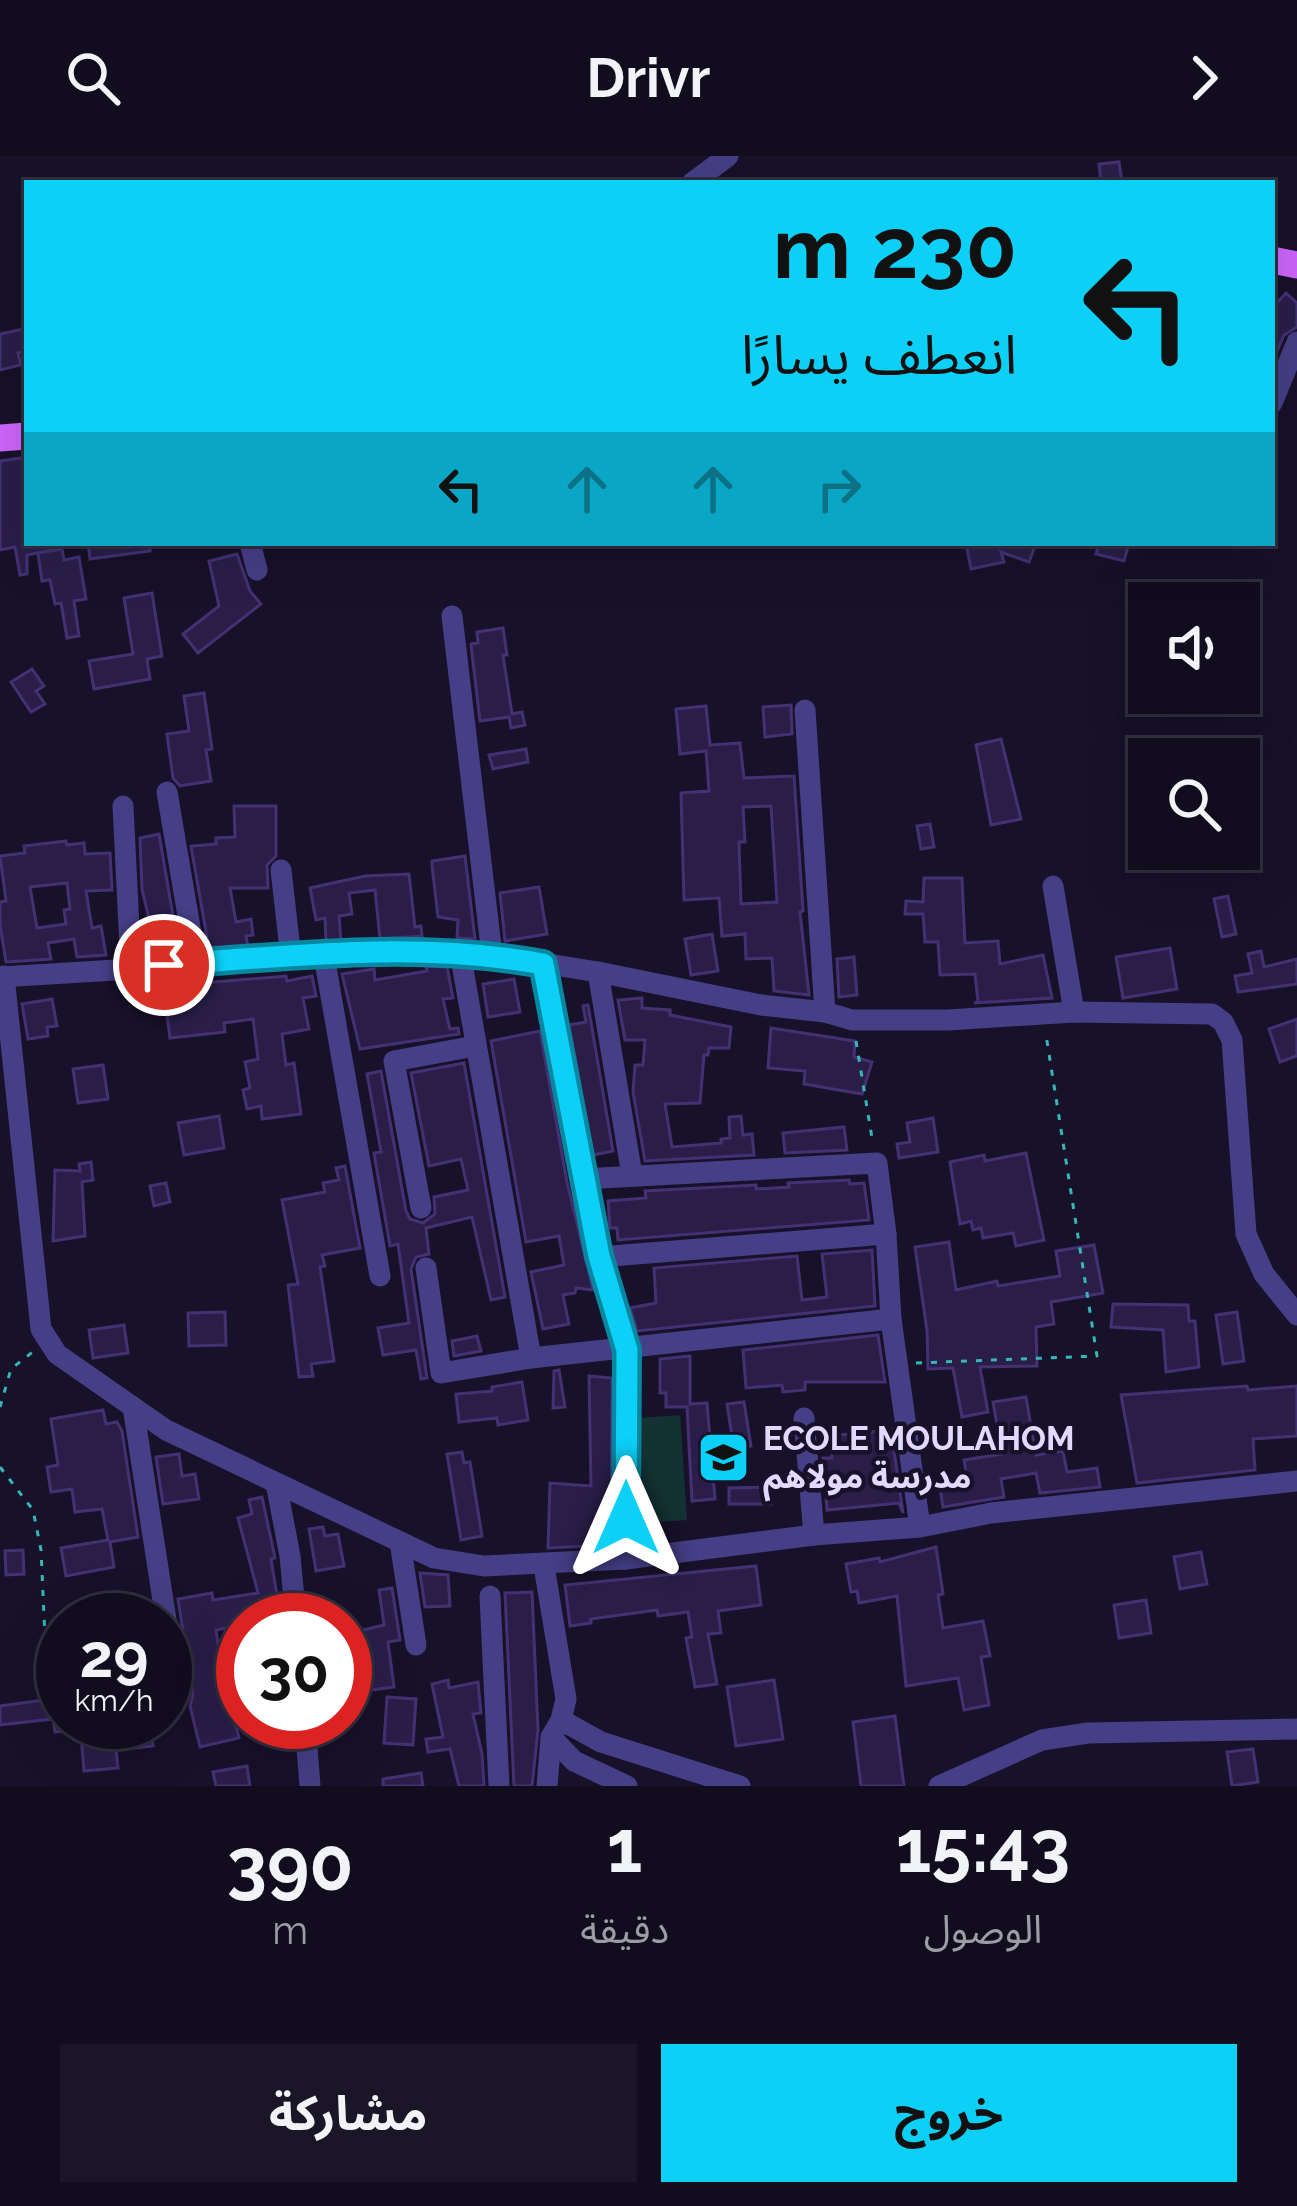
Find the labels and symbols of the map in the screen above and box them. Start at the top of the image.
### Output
pin [113,914,215,1016]
place label: ECOLE MOULAHOM مدرسة مولاهم [763,1419,1075,1502]
school or university icon: ECOLE MOULAHOM مدرسة مولاهم [696,1429,752,1485]
position arrow [563,1455,689,1581]
speed limit sign: 30 [216,1593,372,1749]

